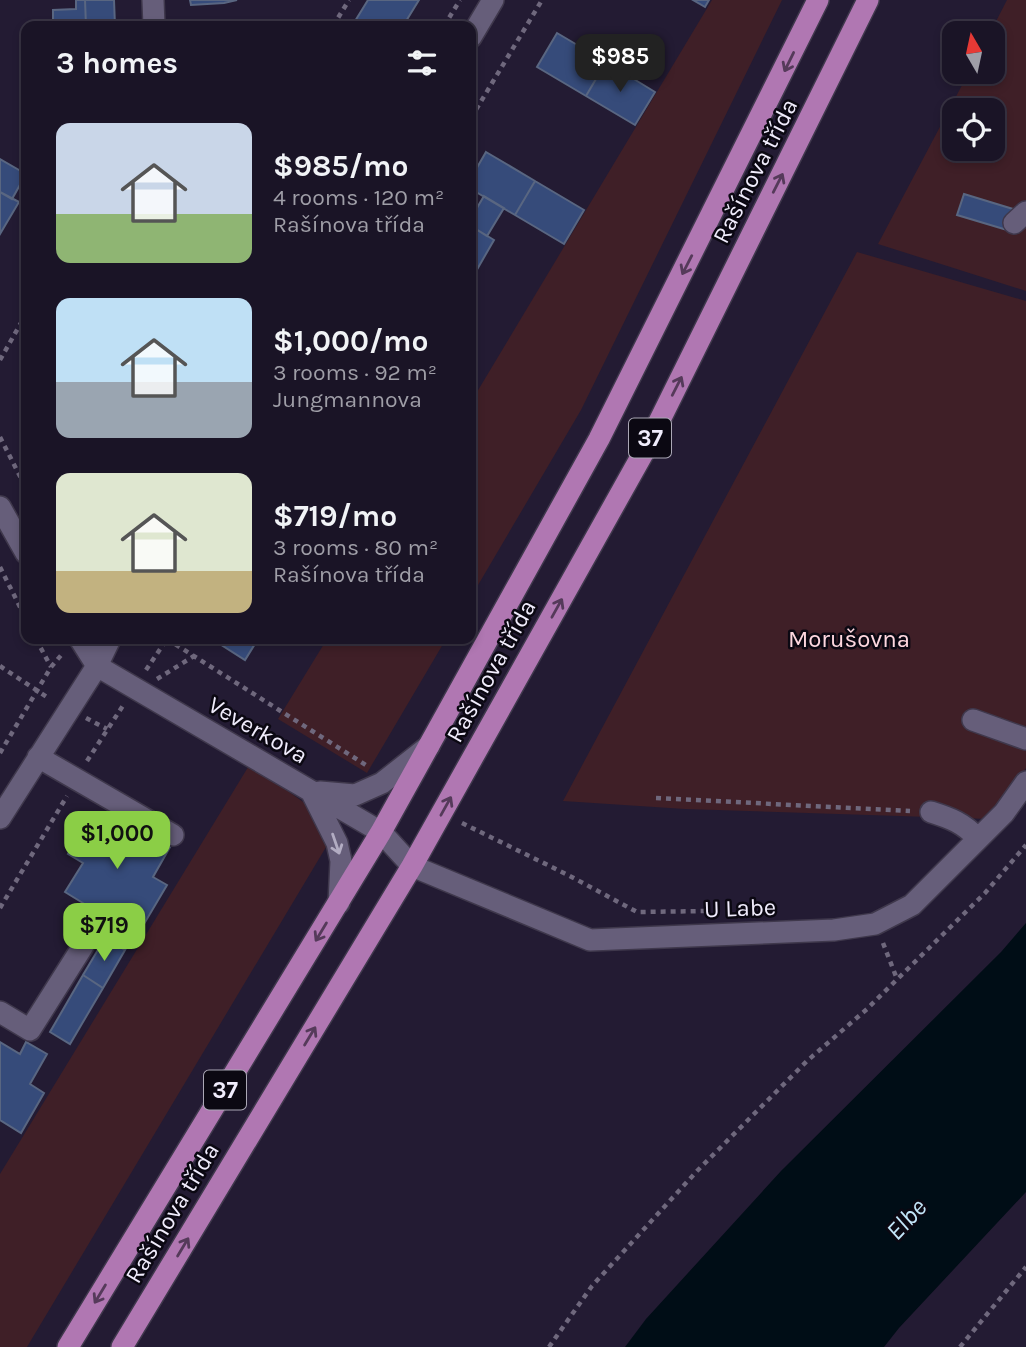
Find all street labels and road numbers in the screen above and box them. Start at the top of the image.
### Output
street label: Rašínova třída [707,94,803,248]
road number: 37 [629,418,671,458]
street label: Rašínova třída [440,595,542,747]
street label: Veverkova [203,690,313,770]
street label: U Labe [703,893,777,923]
road number: 37 [204,1070,246,1110]
street label: Rašínova třída [119,1138,225,1288]

